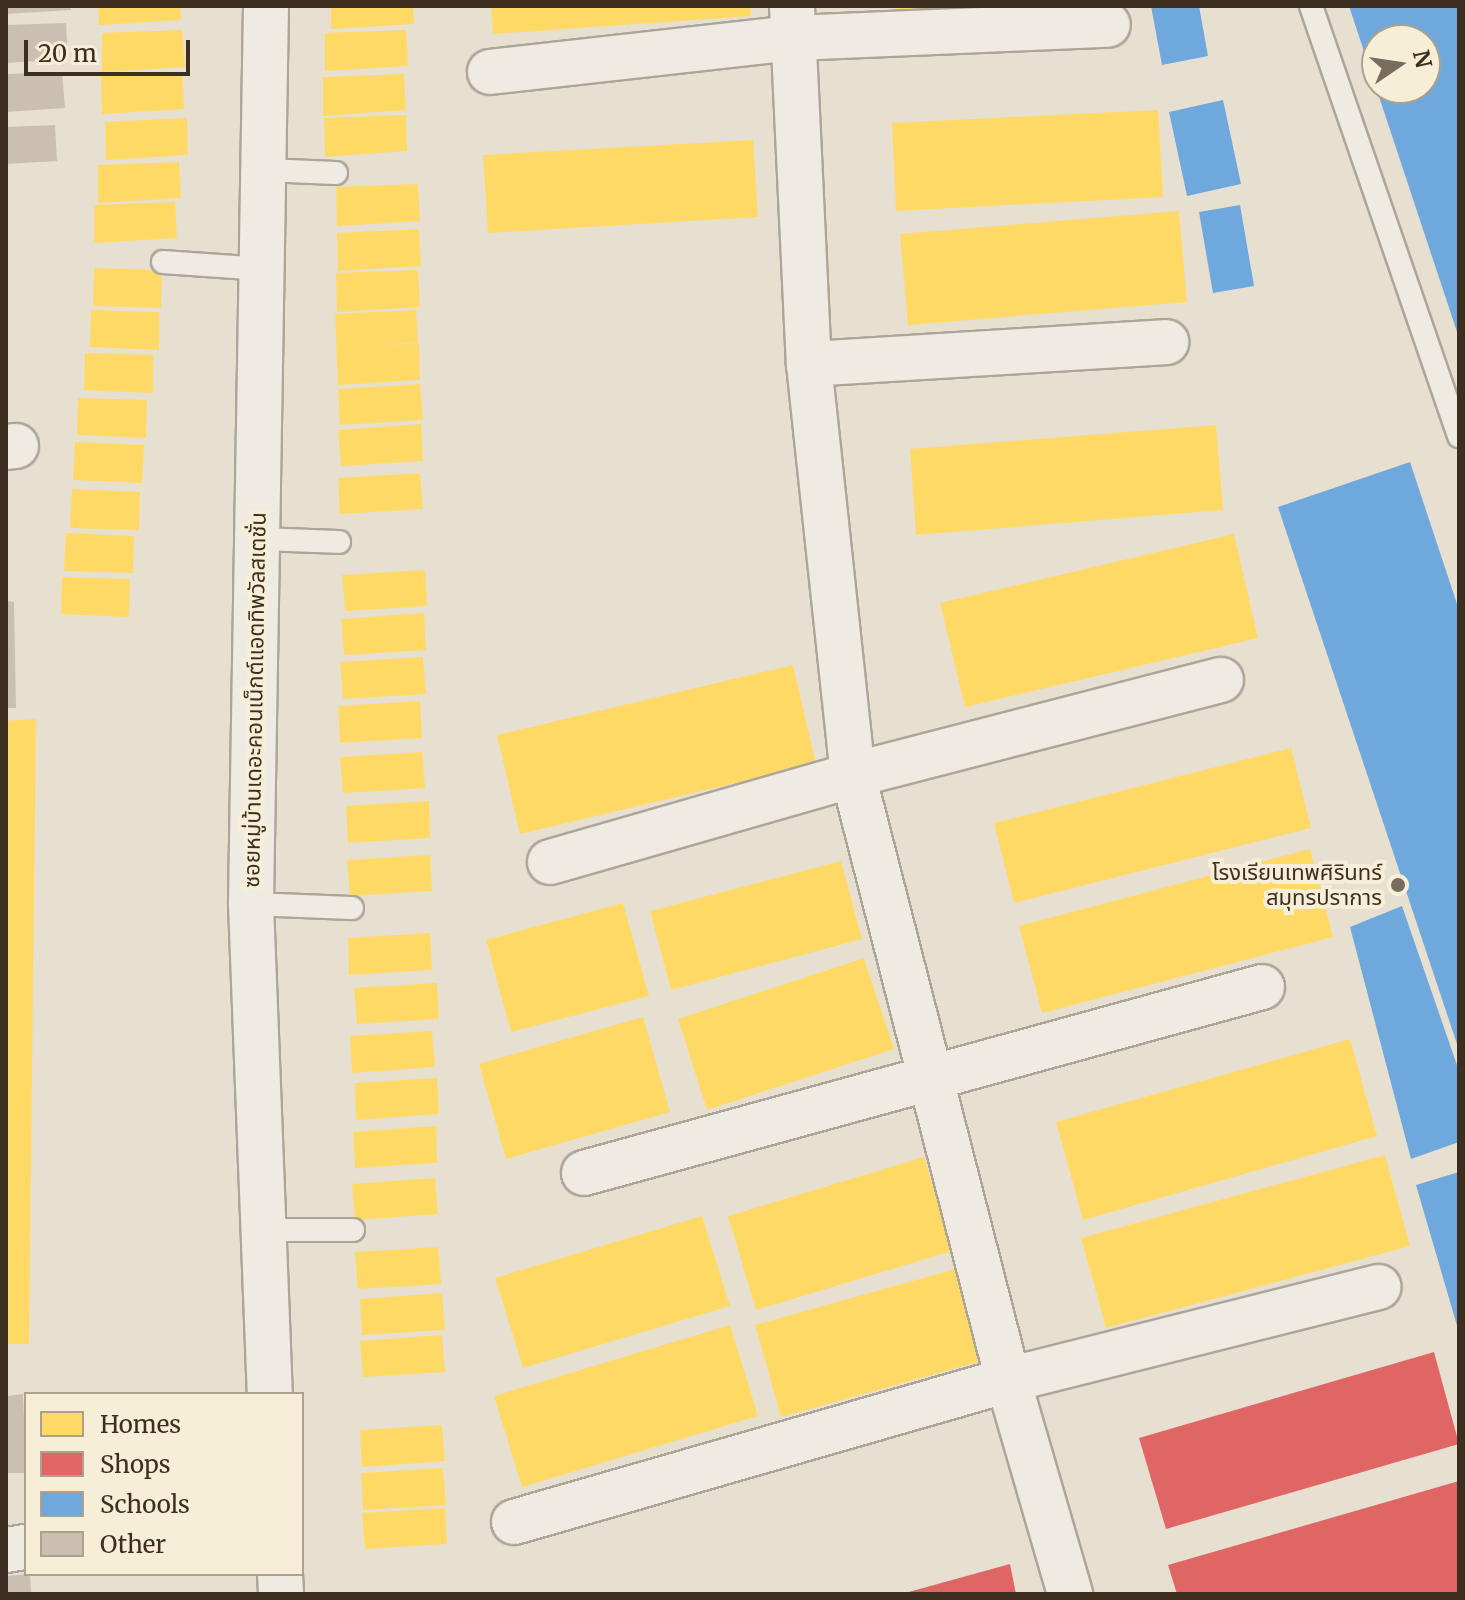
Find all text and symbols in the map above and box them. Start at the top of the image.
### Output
scale bar [28,24,194,74]
north arrow [1361,24,1441,104]
text: 20 m [38,38,97,69]
text: N [1407,47,1438,71]
street label: ซอยหมู่บ้านเดอะคอนเน็กต์แอตทิพวัลสเตชั่น [239,512,271,888]
place label: โรงเรียนเทพศิรินทร์ สมุทรปราการ [1212,859,1382,910]
marker: โรงเรียนเทพศิรินทร์ สมุทรปราการ [1389,876,1407,894]
legend [24,1392,304,1576]
text: Homes [100,1409,181,1440]
text: Shops [100,1449,171,1480]
text: Schools [100,1489,190,1520]
text: Other [100,1529,166,1560]

